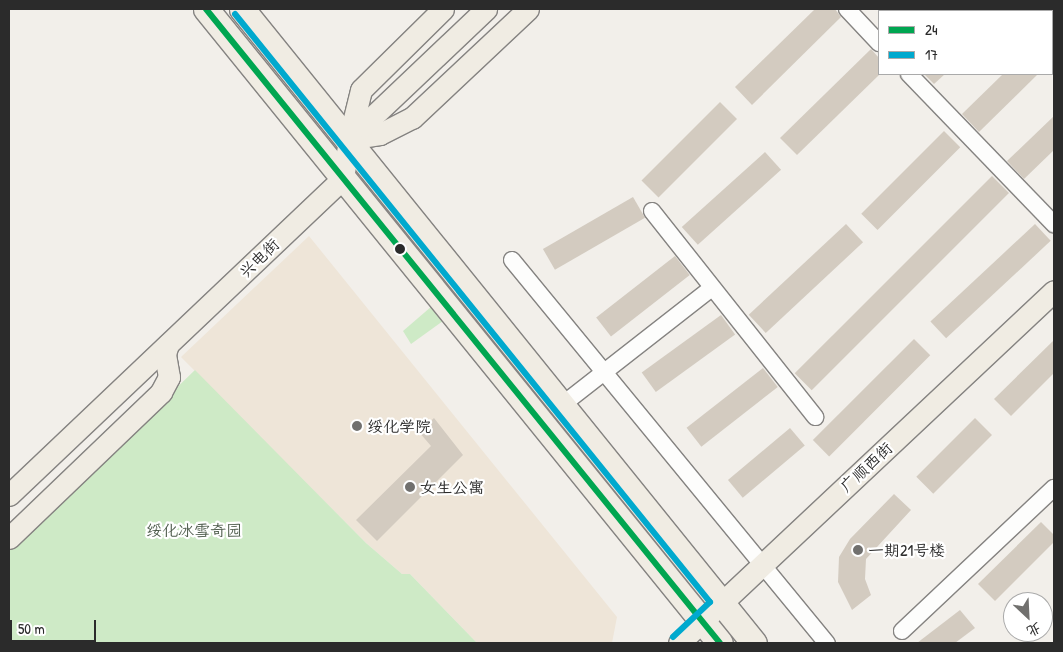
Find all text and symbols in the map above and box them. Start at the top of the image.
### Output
legend [878,10,1053,75]
text: 24 [925,19,938,40]
text: 17 [925,44,938,65]
street label: 兴电街 [235,234,283,282]
unlabelled marker [395,244,405,254]
place label: 绥化学院 [367,416,431,436]
marker: 绥化学院 [351,420,363,432]
street label: 广顺西街 [836,438,896,496]
place label: 女生公寓 [420,477,484,497]
marker: 女生公寓 [404,481,416,493]
park label: 绥化冰雪奇园 [146,520,242,540]
place label: 一期21号楼 [868,540,945,560]
marker: 一期21号楼 [852,544,864,556]
north arrow [1003,592,1053,642]
scale bar [12,610,99,642]
text: 50 m [18,618,45,639]
text: 北 [1024,619,1044,642]

